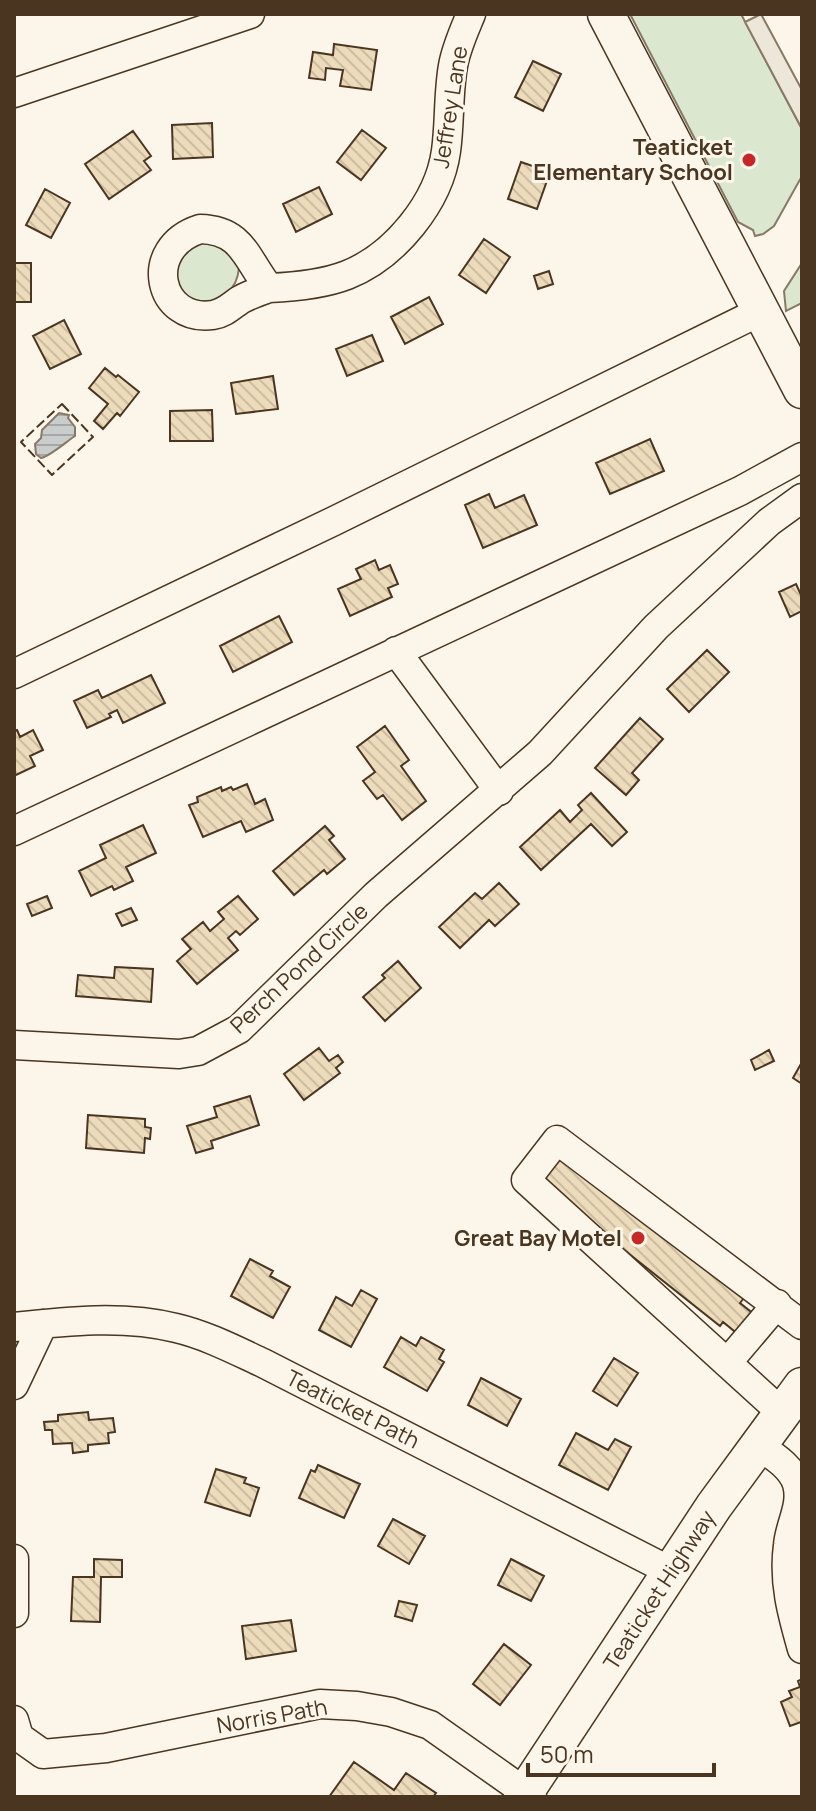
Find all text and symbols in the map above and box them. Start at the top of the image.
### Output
street label: Jeffrey Lane [426,44,474,170]
place label: Teaticket Elementary School [533,132,733,187]
marker: Teaticket Elementary School [740,151,758,169]
street label: Perch Pond Circle [223,896,375,1040]
place label: Great Bay Motel [454,1223,622,1253]
marker: Great Bay Motel [629,1229,647,1247]
street label: Teaticket Path [281,1362,425,1456]
street label: Teaticket Highway [596,1504,722,1676]
street label: Norris Path [214,1692,330,1740]
scale bar [528,1727,714,1777]
text: 50 m [540,1737,594,1770]

